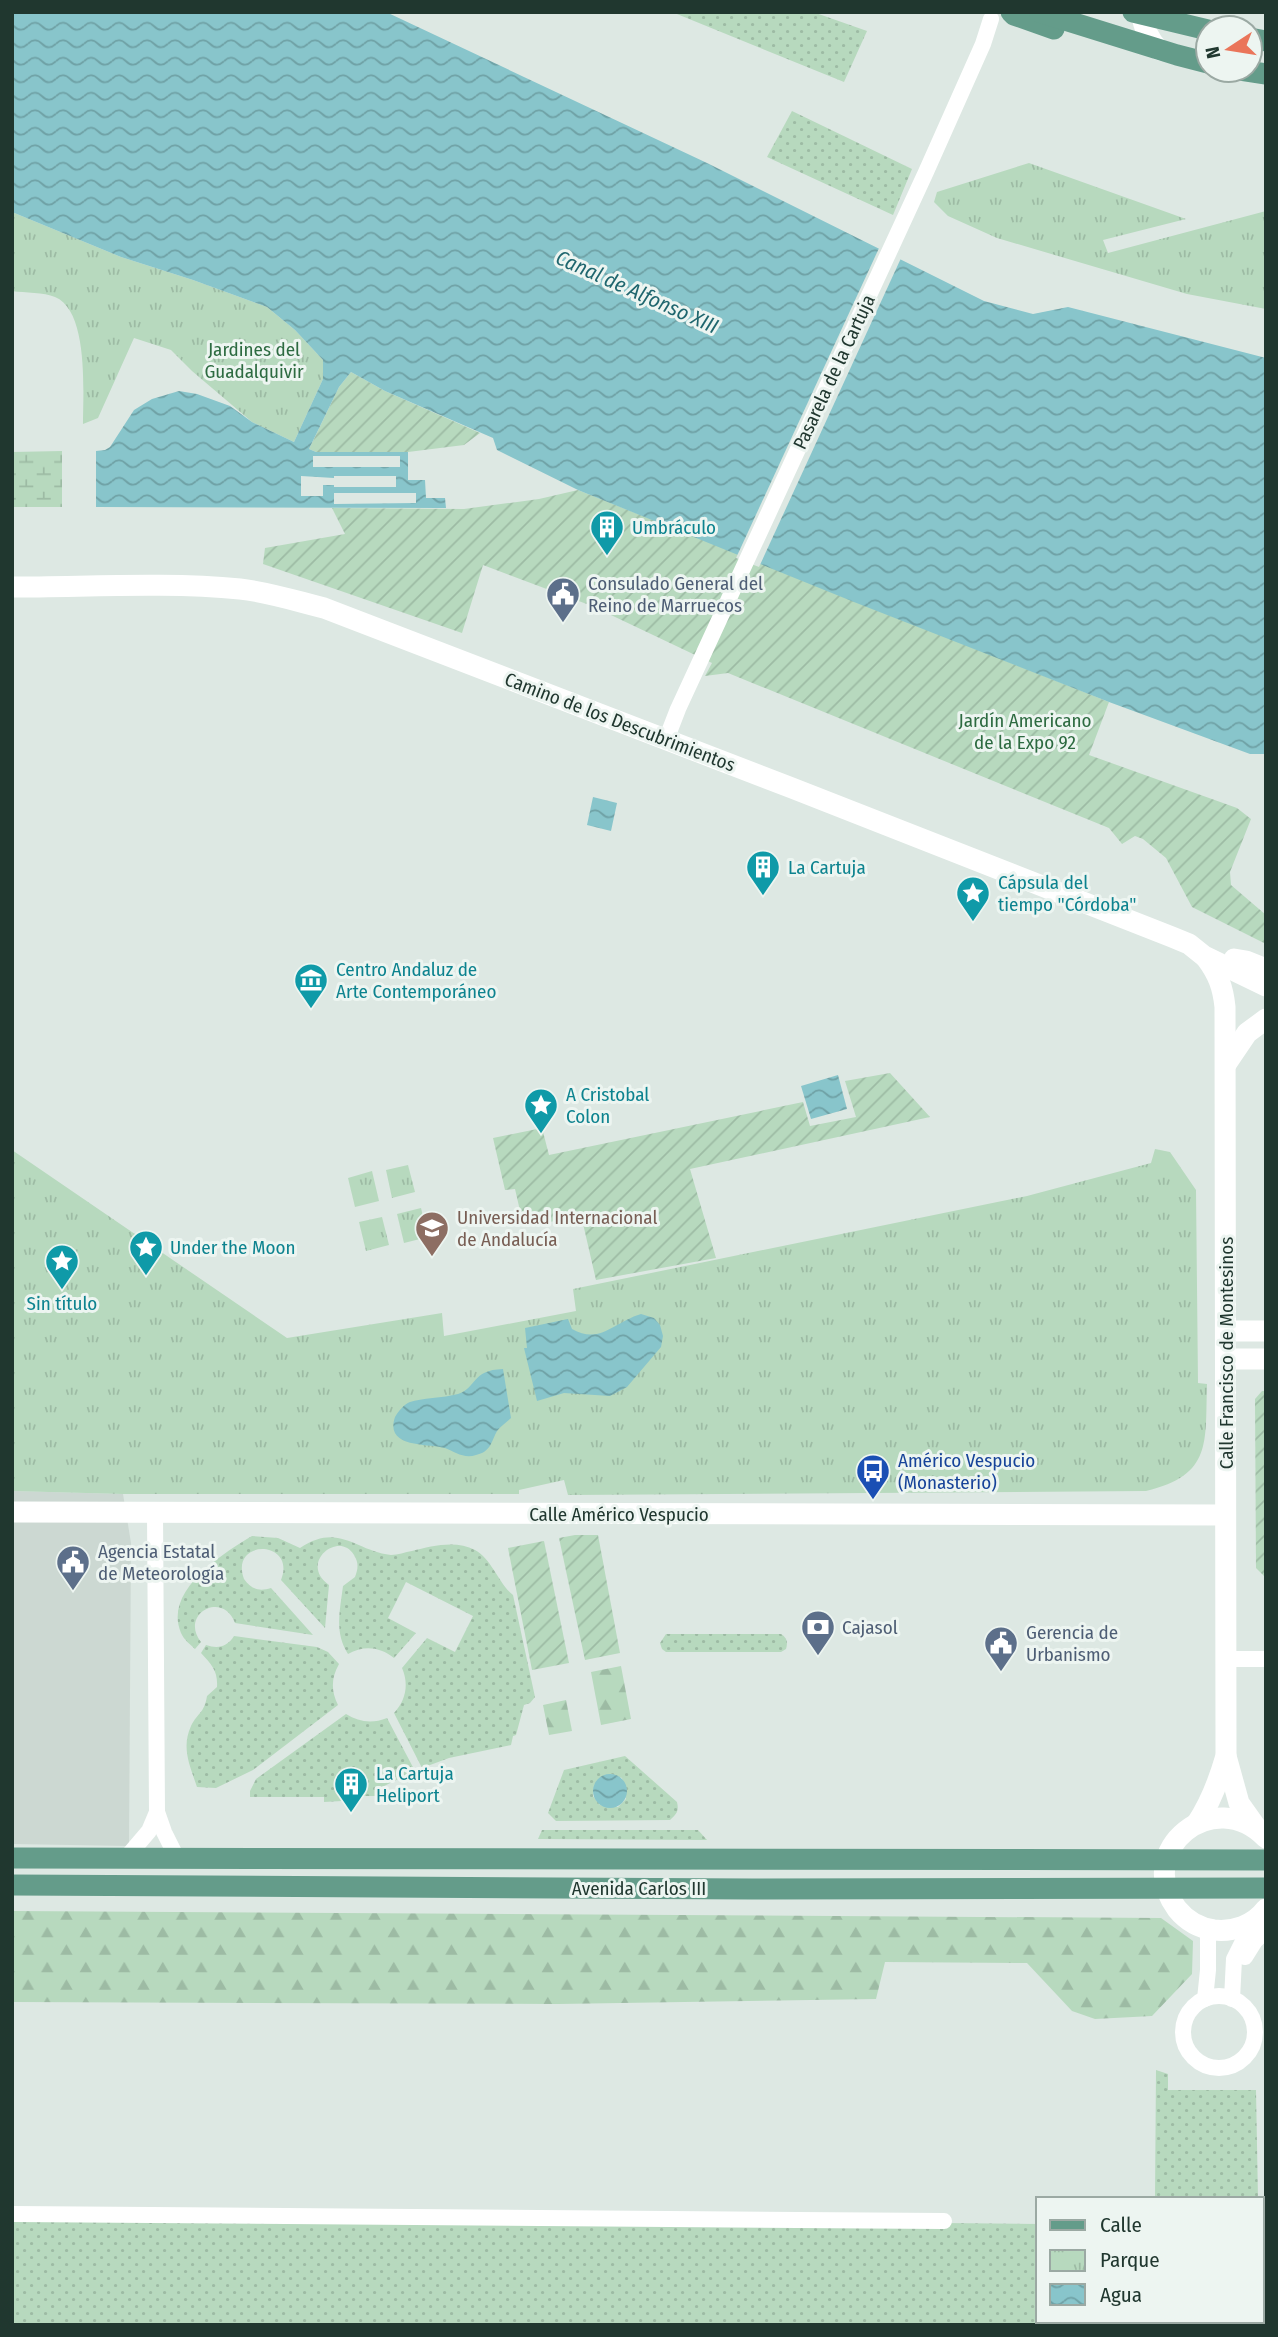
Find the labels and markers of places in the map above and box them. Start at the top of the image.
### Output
building icon: Umbráculo [588,508,626,557]
place label: Umbráculo [632,516,716,539]
place label: Consulado General del Reino de Marruecos [588,572,763,617]
public building icon: Consulado General del Reino de Marruecos [544,575,582,624]
building icon: La Cartuja [744,848,782,897]
place label: La Cartuja [788,856,866,879]
place label: Cápsula del tiempo "Córdoba" [998,871,1137,916]
place icon: Cápsula del tiempo "Córdoba" [954,874,992,923]
place label: Centro Andaluz de Arte Contemporáneo [336,958,496,1003]
museum icon: Centro Andaluz de Arte Contemporáneo [292,961,330,1010]
place label: A Cristobal Colon [566,1083,649,1128]
place icon: A Cristobal Colon [522,1086,560,1135]
place label: Universidad Internacional de Andalucía [457,1206,657,1251]
school or university icon: Universidad Internacional de Andalucía [413,1209,451,1258]
place icon: Under the Moon [127,1228,165,1277]
place label: Under the Moon [170,1236,295,1259]
place icon: Sin título [43,1242,81,1291]
place label: Sin título [27,1292,97,1315]
place label: Américo Vespucio (Monasterio) [898,1449,1035,1494]
bus stop icon: Américo Vespucio (Monasterio) [854,1452,892,1501]
place label: Agencia Estatal de Meteorología [98,1540,224,1585]
public building icon: Agencia Estatal de Meteorología [54,1543,92,1592]
bank icon: Cajasol [799,1608,837,1657]
place label: Cajasol [842,1616,898,1639]
place label: Gerencia de Urbanismo [1026,1621,1118,1666]
public building icon: Gerencia de Urbanismo [982,1624,1020,1673]
place label: La Cartuja Heliport [376,1762,454,1807]
building icon: La Cartuja Heliport [332,1765,370,1814]

